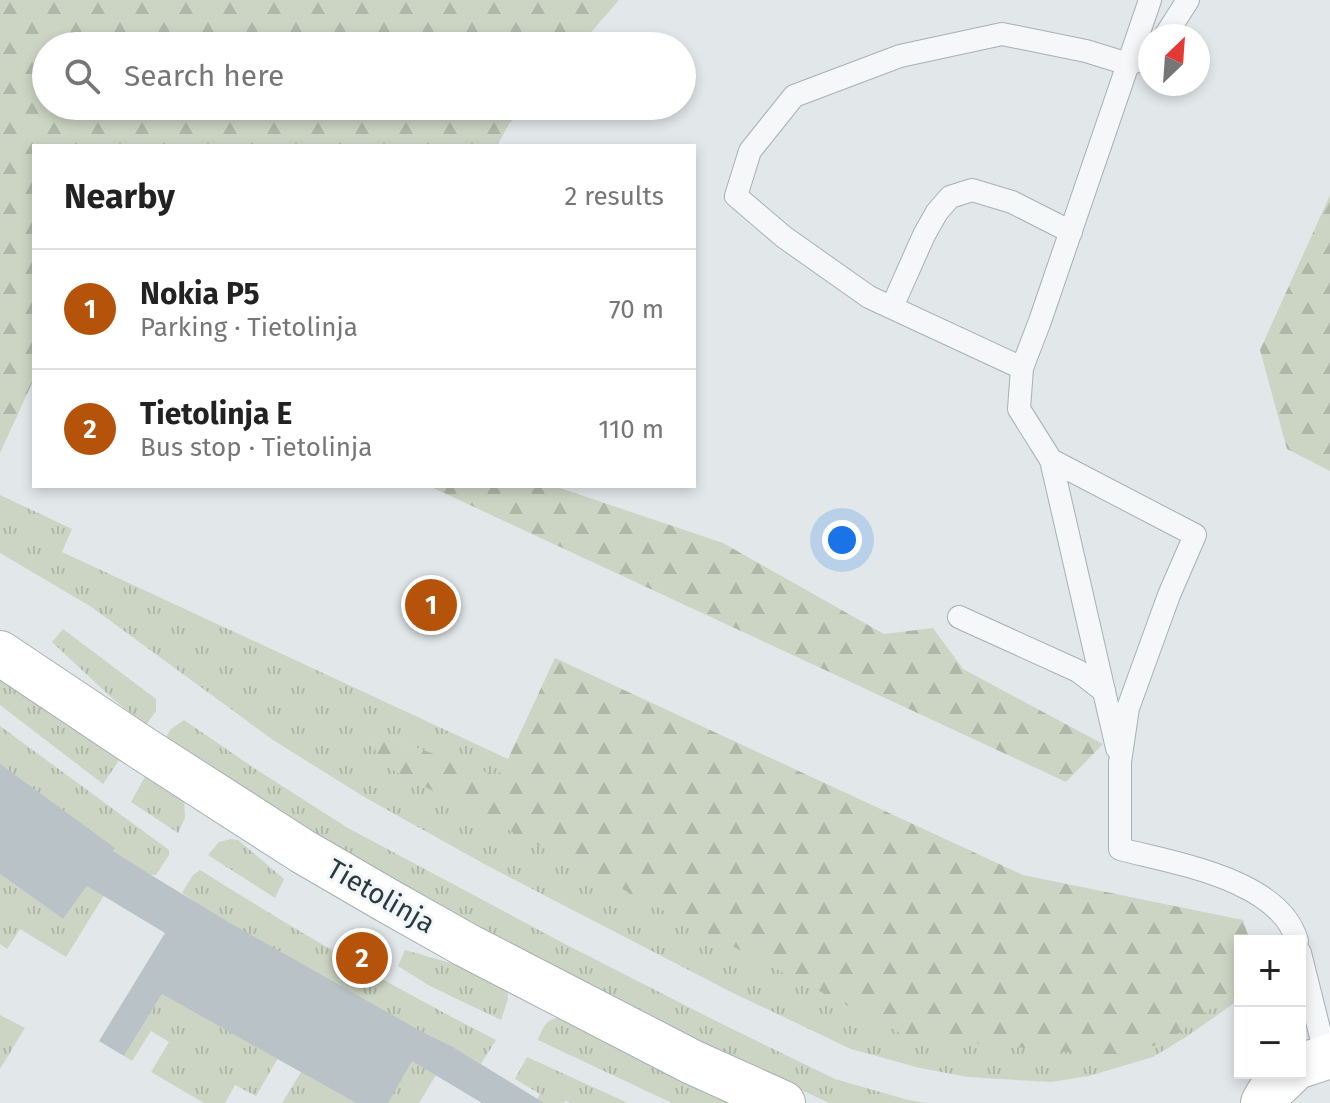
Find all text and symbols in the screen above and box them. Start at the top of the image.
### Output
north arrow [1138,24,1210,96]
search box [32,32,696,120]
icon: search [60,54,104,98]
text: Search here [124,58,284,94]
text: Nearby [64,176,175,217]
text: 2 results [564,181,664,212]
text: Nokia P5 [140,276,260,312]
text: 1 [84,294,96,325]
text: 70 m [609,294,664,325]
text: Parking · Tietolinja [140,312,358,343]
text: Tietolinja E [140,396,292,432]
text: 2 [83,414,97,445]
text: 110 m [598,414,664,445]
text: Bus stop · Tietolinja [140,432,373,463]
your location [822,520,862,560]
pin: 1 [405,575,457,635]
street label: Tietolinja [321,852,441,940]
pin: 2 [336,928,388,988]
map controls [1234,935,1306,1079]
button: + [1234,935,1306,1007]
button: − [1234,1007,1306,1079]

